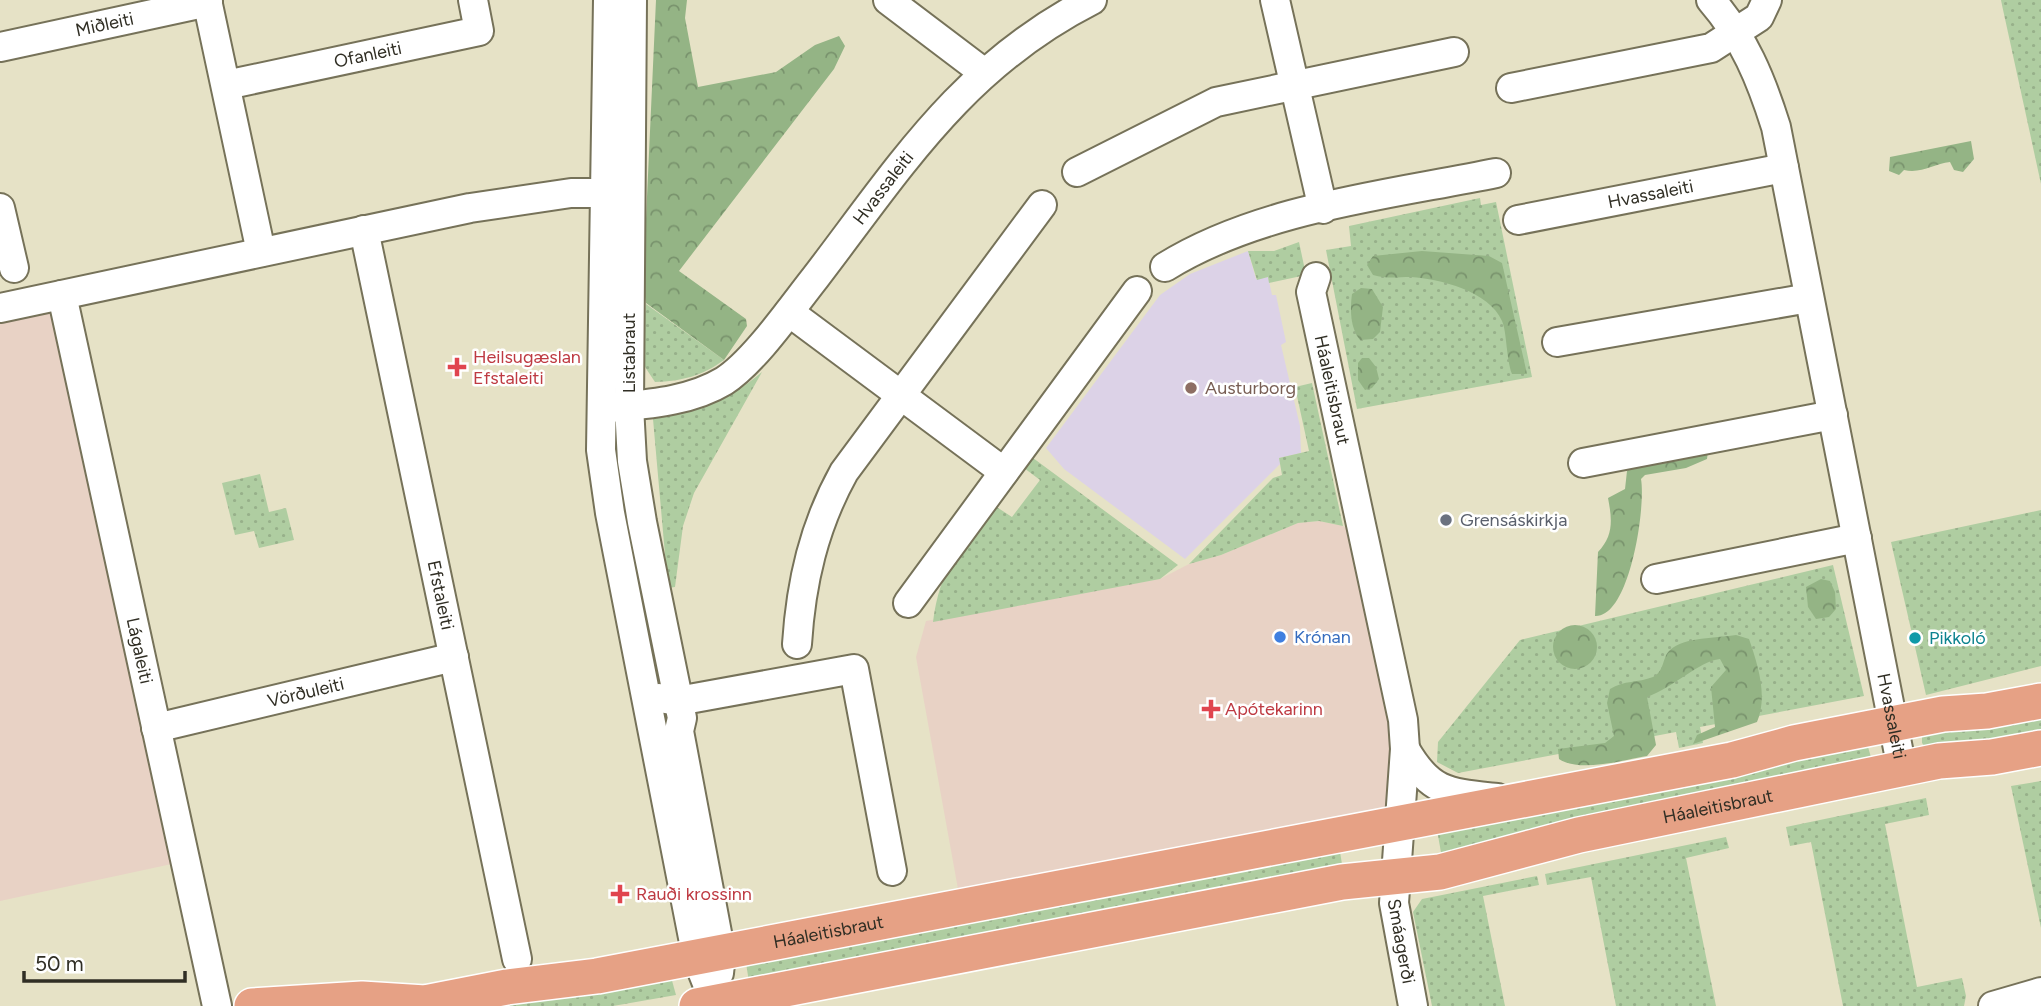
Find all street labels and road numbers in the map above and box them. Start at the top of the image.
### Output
street label: Miðleiti [73,7,136,41]
street label: Ofanleiti [332,37,404,73]
street label: Hvassaleiti [848,147,918,229]
street label: Hvassaleiti [1606,175,1695,213]
street label: Listabraut [618,313,640,393]
street label: Háaleitisbraut [1310,333,1355,447]
street label: Efstaleiti [423,558,459,632]
street label: Lágaleiti [122,615,157,686]
street label: Hvassaleiti [1872,671,1911,761]
street label: Vörðuleiti [265,673,346,712]
street label: Háaleitisbraut [1661,784,1775,828]
street label: Smáagerði [1382,897,1420,986]
street label: Háaleitisbraut [771,911,886,953]

